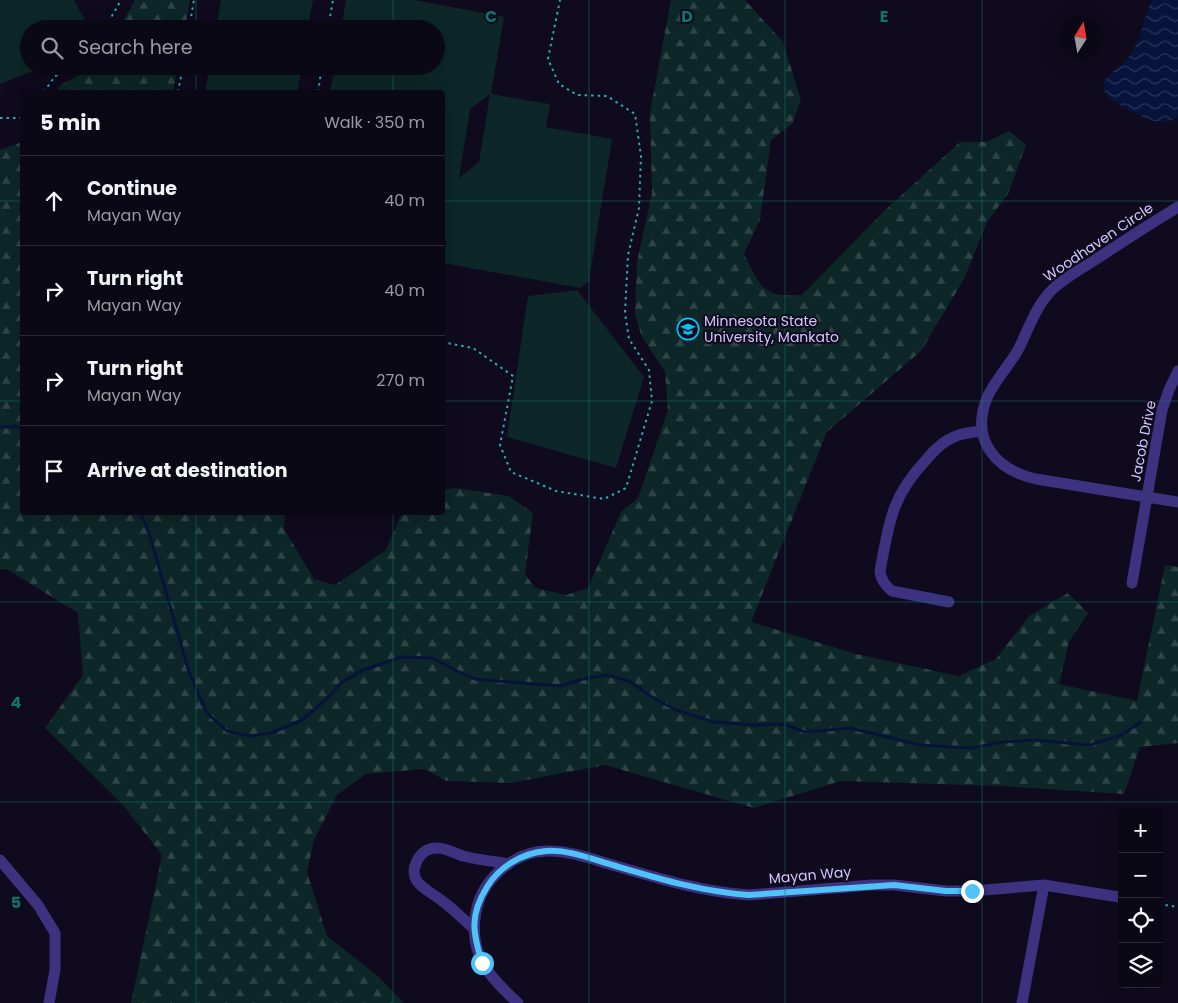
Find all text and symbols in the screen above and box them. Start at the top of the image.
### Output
text: C [485,5,497,28]
text: D [681,5,693,28]
text: E [880,5,888,28]
north arrow [1058,15,1103,60]
search box [20,20,445,75]
icon: search [38,34,66,62]
text: Search here [78,34,192,61]
text: 5 min [40,108,101,137]
text: Walk · 350 m [324,111,425,134]
text: Continue [87,175,177,202]
icon: ahead [40,187,68,215]
text: 40 m [384,189,425,212]
street label: Woodhaven Circle [1039,198,1157,286]
text: Mayan Way [87,204,181,227]
text: Turn right [87,265,183,292]
icon: right [40,277,68,305]
text: 40 m [384,279,425,302]
text: Mayan Way [87,294,181,317]
place label: Minnesota State University, Mankato [704,311,839,347]
school or university icon: Minnesota State University, Mankato [676,317,700,341]
text: Turn right [87,355,183,382]
icon: right [40,367,68,395]
text: 270 m [376,369,425,392]
text: Mayan Way [87,384,181,407]
street label: Jacob Drive [1125,398,1161,483]
icon: arrive [40,457,68,485]
text: Arrive at destination [87,457,288,484]
text: 4 [11,691,22,714]
map controls [1118,808,1163,988]
button: + [1118,808,1163,853]
button: − [1118,853,1163,898]
street label: Mayan Way [768,861,852,889]
route end [961,880,984,903]
text: 5 [11,891,21,914]
button: locate [1118,898,1163,943]
button: layers [1118,943,1163,988]
route start [471,952,494,975]

